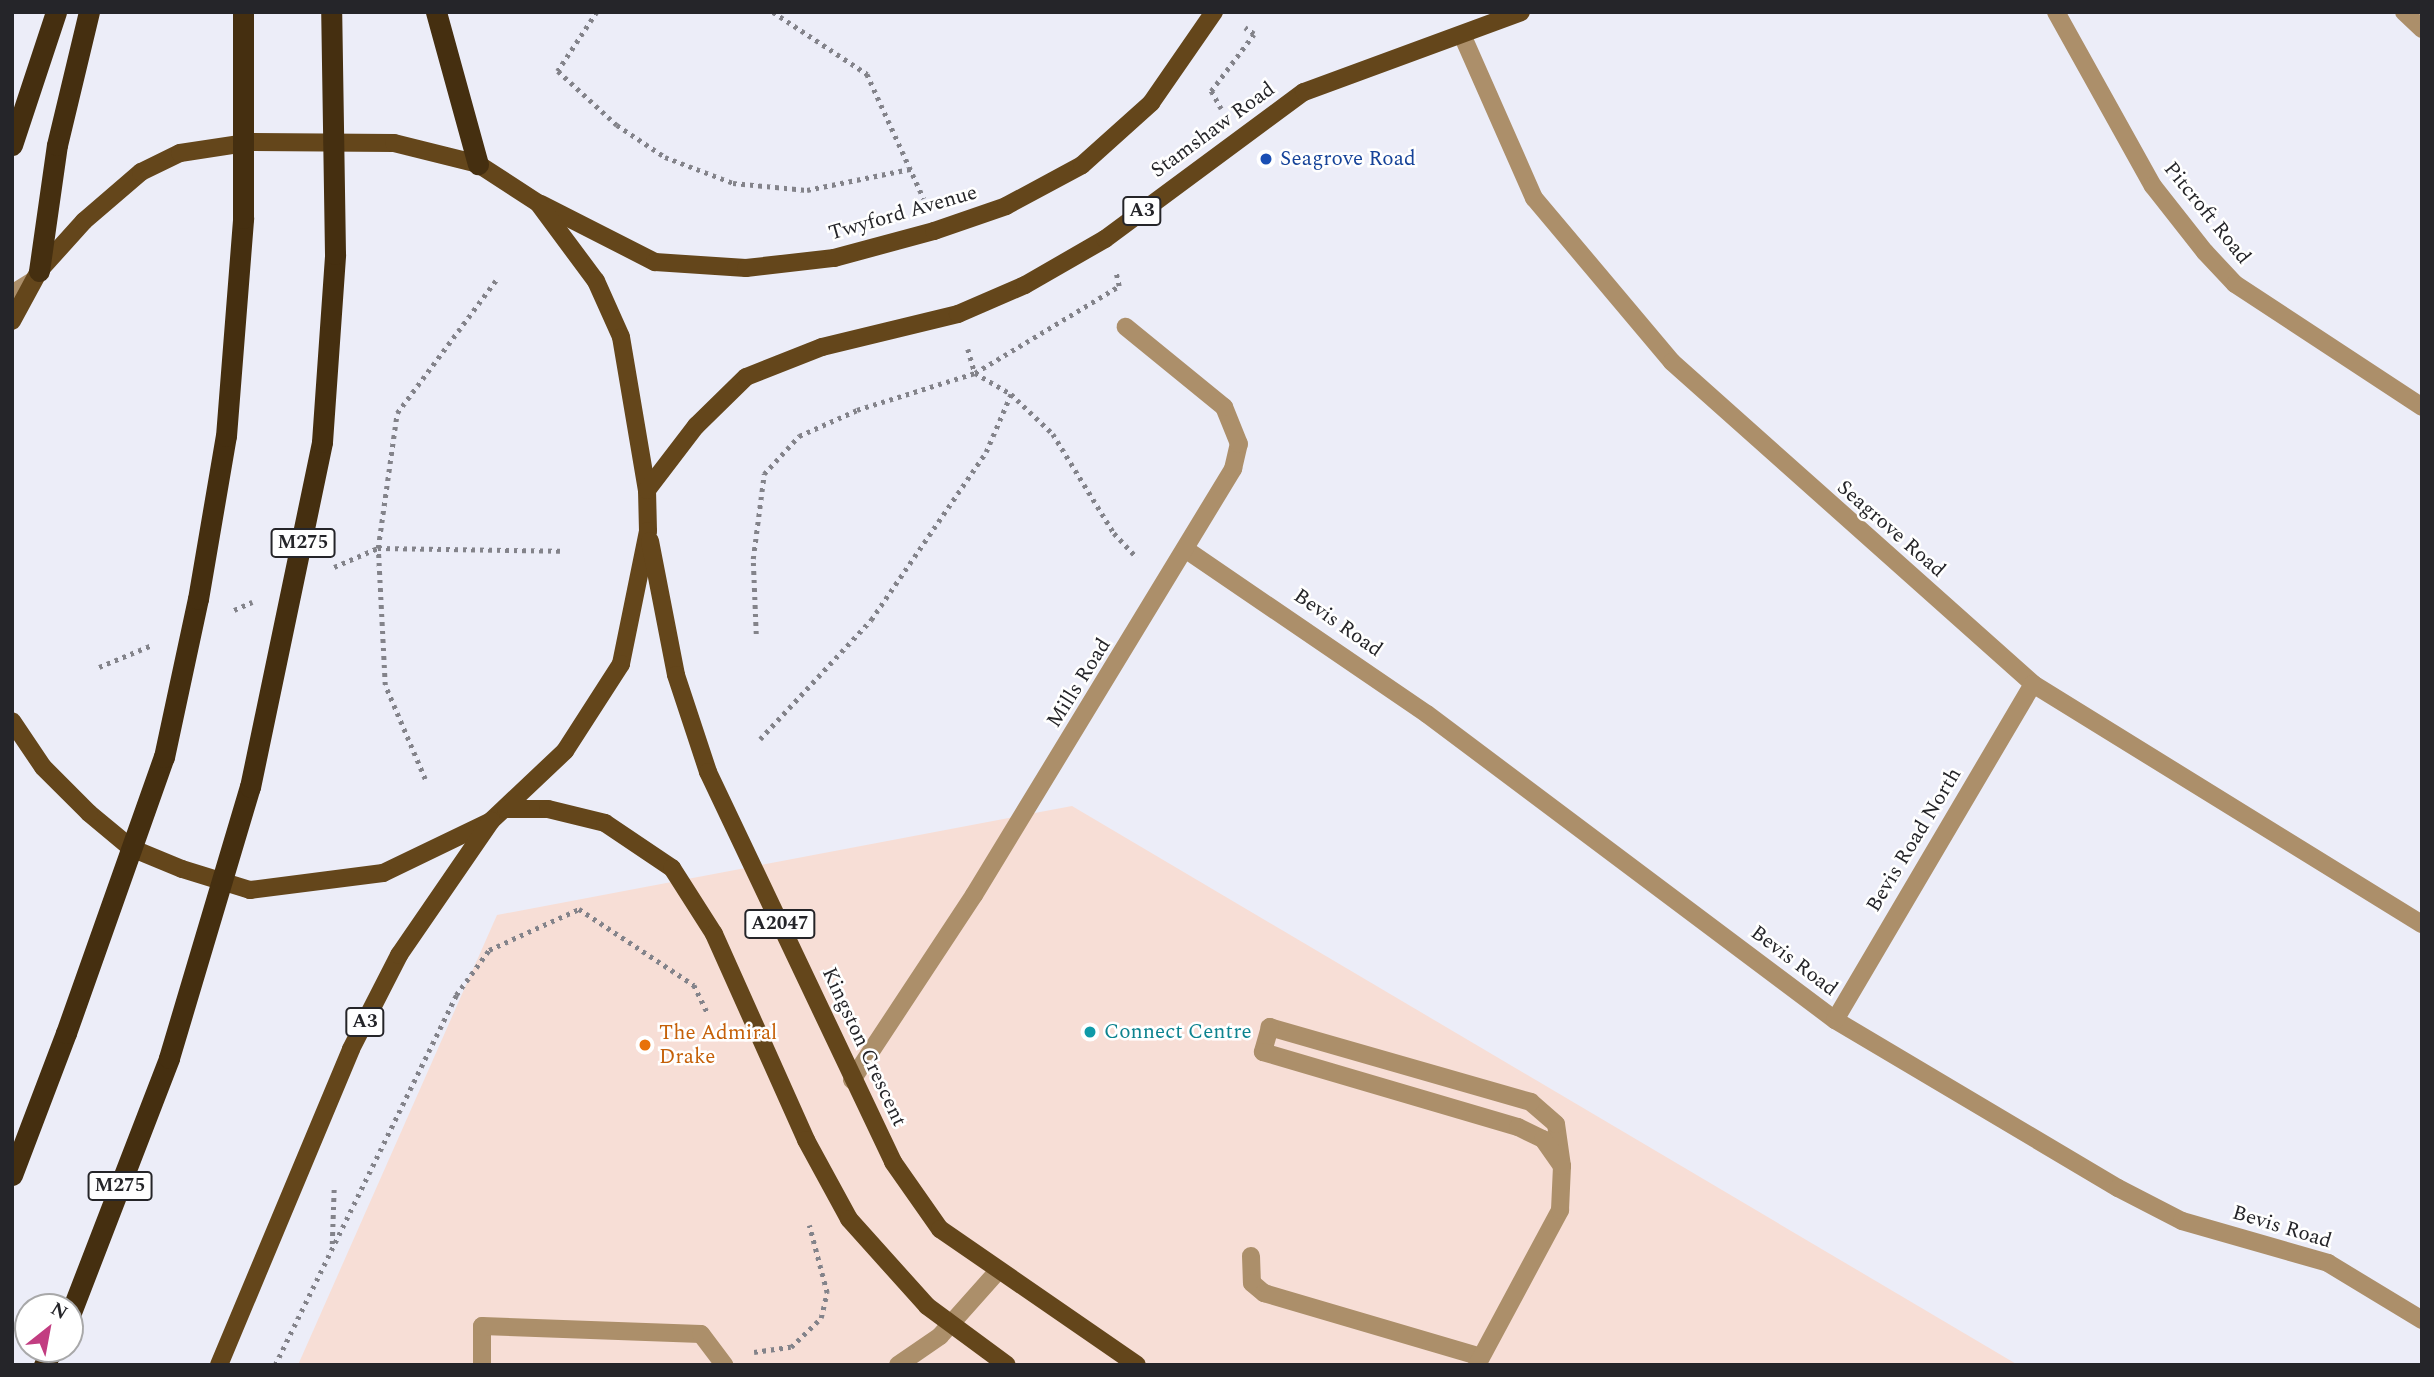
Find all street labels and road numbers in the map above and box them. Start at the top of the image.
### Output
street label: Stamshaw Road [1146,77,1280,183]
street label: Pitcroft Road [2158,157,2256,269]
street label: Twyford Avenue [826,180,980,246]
road number: A3 [1121,196,1163,226]
street label: Seagrove Road [1832,475,1950,583]
road number: M275 [270,528,336,558]
street label: Bevis Road [1289,583,1387,663]
street label: Mills Road [1042,634,1116,732]
street label: Bevis Road North [1861,763,1967,917]
road number: A2047 [743,908,817,940]
street label: Bevis Road [1745,920,1843,1002]
street label: Kingston Crescent [816,963,912,1131]
road number: A3 [344,1006,386,1038]
road number: M275 [87,1170,153,1202]
street label: Bevis Road [2229,1200,2335,1254]

